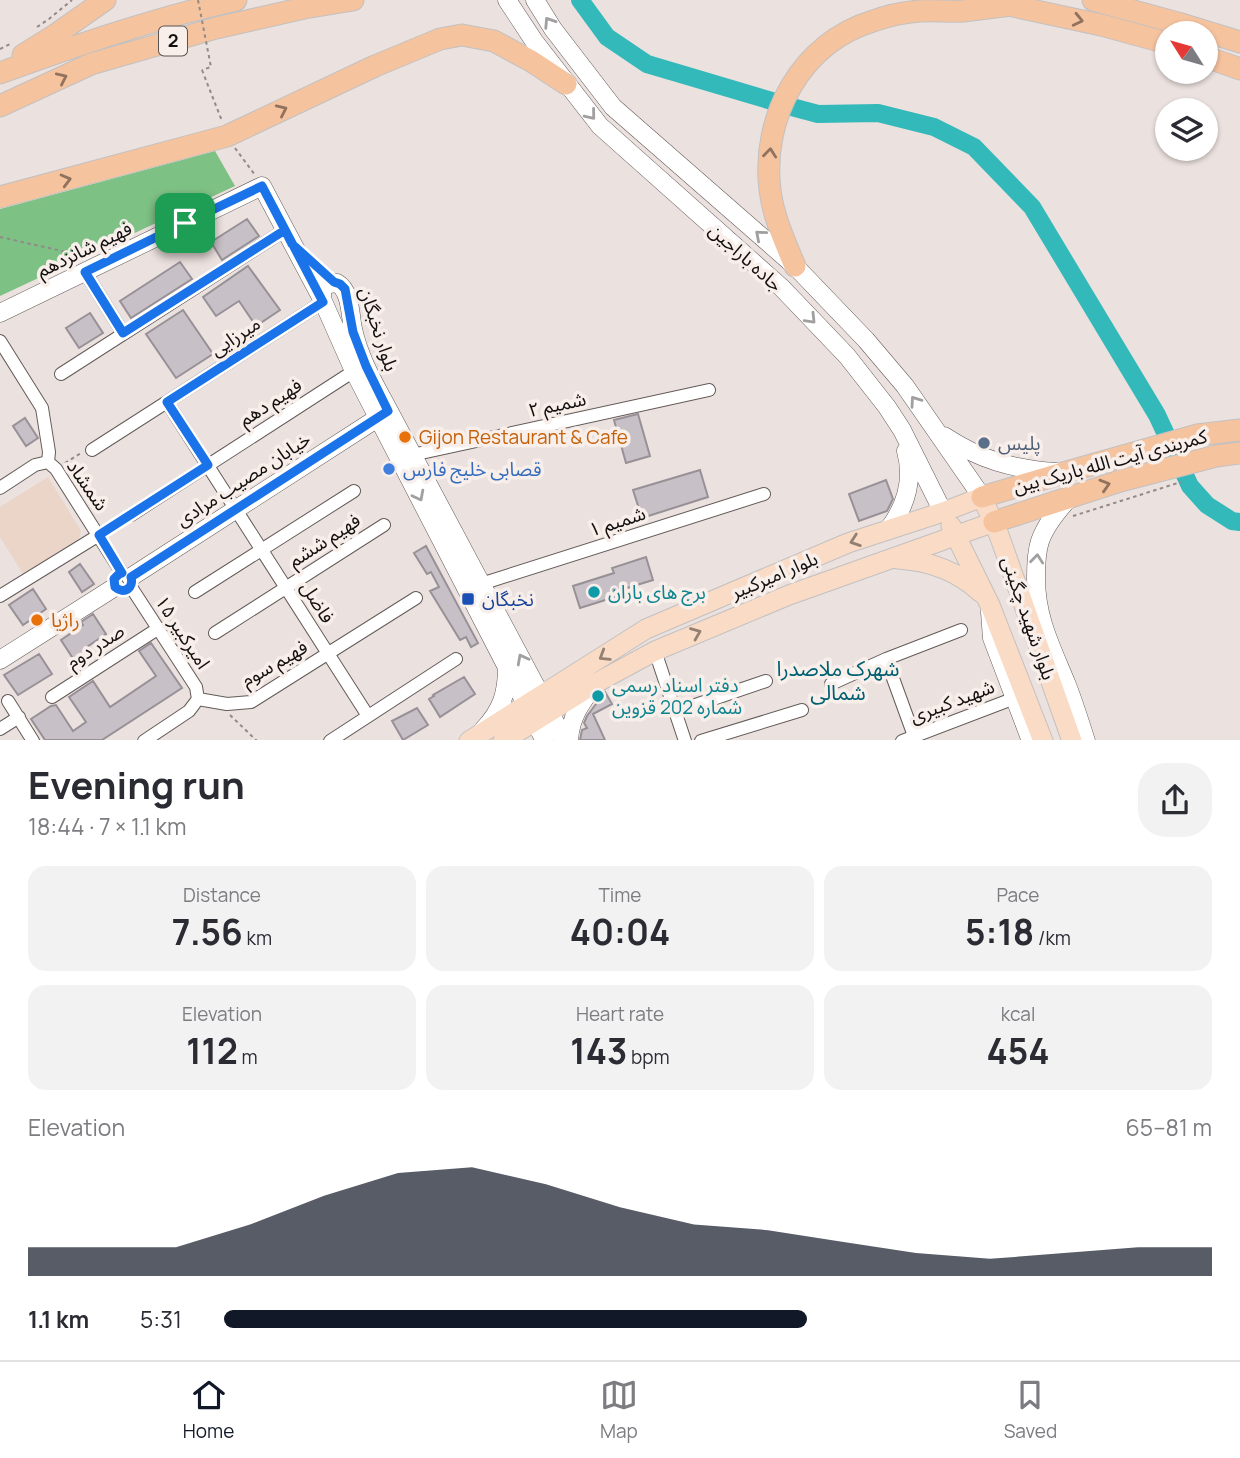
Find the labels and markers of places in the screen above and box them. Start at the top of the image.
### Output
pin [155,193,215,253]
place label: Gijon Restaurant & Cafe [419,424,628,450]
marker: Gijon Restaurant & Cafe [397,429,413,445]
place label: پلیس [998,430,1041,456]
marker: پلیس [976,435,992,451]
place label: قصابی خلیج فارس [403,456,541,484]
marker: قصابی خلیج فارس [381,461,397,477]
place label: برج های باران [608,579,706,606]
marker: برج های باران [586,584,602,600]
place label: نخبگان [482,586,534,612]
marker: نخبگان [460,591,476,607]
place label: راژیا [51,607,80,633]
marker: راژیا [29,612,45,628]
place label: دفتر اسناد رسمی شماره 202 قزوین [612,672,742,720]
marker: دفتر اسناد رسمی شماره 202 قزوین [590,688,606,704]

